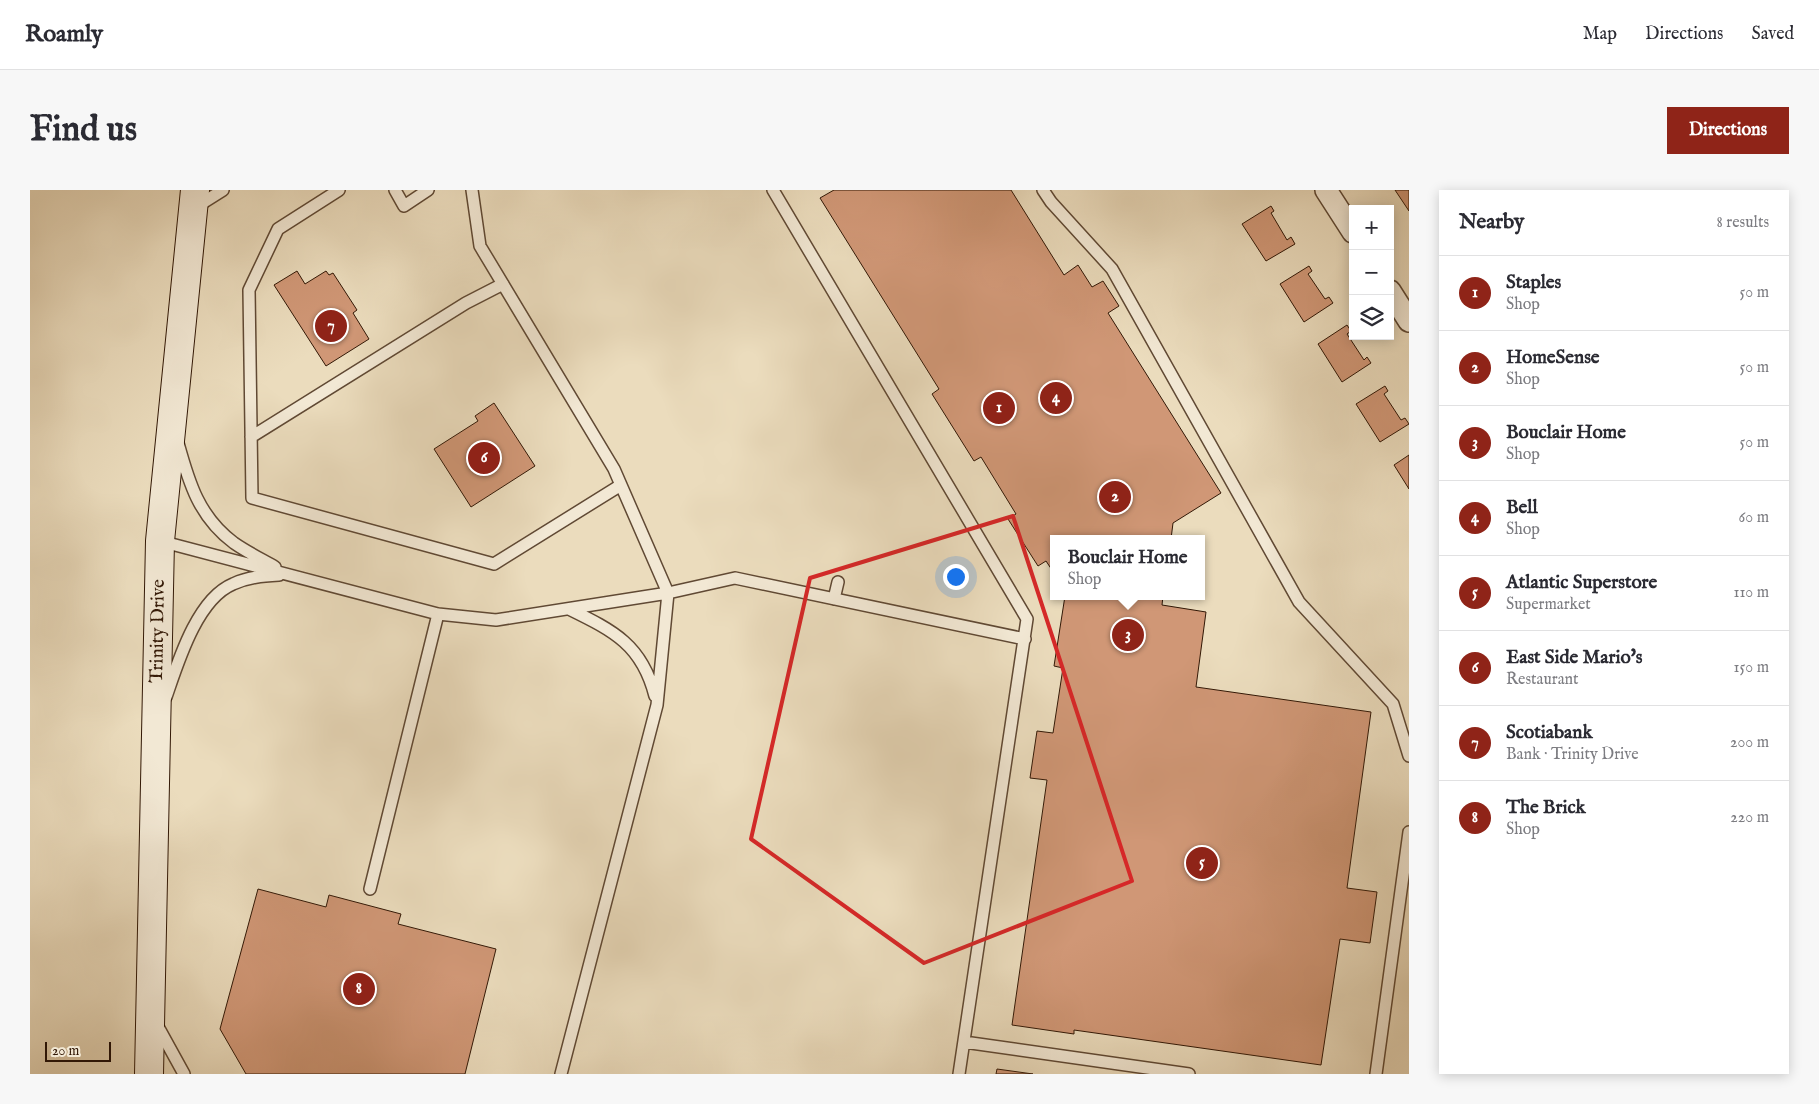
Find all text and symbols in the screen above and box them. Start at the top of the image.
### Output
text: Roamly [25,19,103,50]
text: Map [1583,23,1617,46]
text: Directions [1645,23,1723,46]
text: Saved [1751,23,1794,46]
button: Directions [1667,107,1789,154]
text: Find us [30,108,137,153]
map controls [1349,205,1394,340]
button: + [1349,205,1394,250]
text: Nearby [1459,209,1524,236]
text: 8 results [1717,213,1769,233]
button: − [1349,250,1394,295]
text: Staples [1506,271,1561,295]
text: 1 [1472,283,1478,303]
text: 50 m [1740,283,1769,303]
button: layers [1349,295,1394,340]
text: Shop [1506,295,1540,315]
pin: 7 [315,307,347,345]
text: HomeSense [1506,346,1600,370]
text: 2 [1471,358,1479,378]
text: 50 m [1740,358,1769,378]
text: Shop [1506,370,1540,390]
pin: 4 [1040,379,1072,417]
pin: 1 [983,389,1015,427]
text: Bouclair Home [1506,421,1626,445]
text: 3 [1472,433,1478,453]
text: 50 m [1740,433,1769,453]
pin: 6 [468,439,500,477]
text: Shop [1506,445,1540,465]
pin: 2 [1099,478,1131,516]
text: Bell [1506,496,1538,520]
text: 4 [1471,508,1479,528]
text: 60 m [1739,508,1769,528]
text: Shop [1506,520,1540,540]
popup [1050,535,1205,600]
text: Bouclair Home [1068,546,1187,570]
your location [943,564,969,590]
text: Shop [1068,570,1101,590]
text: Atlantic Superstore [1506,571,1657,595]
street label: Trinity Drive [145,579,171,683]
text: 5 [1472,583,1478,603]
text: 110 m [1733,583,1769,603]
text: Supermarket [1506,595,1591,615]
pin: 3 [1112,616,1144,654]
text: East Side Mario's [1506,646,1643,670]
text: 6 [1472,658,1478,678]
text: 150 m [1734,658,1769,678]
text: Restaurant [1506,670,1579,690]
text: Scotiabank [1506,721,1593,745]
text: 7 [1471,733,1479,753]
text: 200 m [1730,733,1769,753]
text: Bank · Trinity Drive [1506,745,1639,765]
text: The Brick [1506,796,1586,820]
text: 8 [1472,808,1478,828]
text: 220 m [1730,808,1769,828]
text: Shop [1506,820,1540,840]
pin: 5 [1186,844,1218,882]
pin: 8 [343,970,375,1008]
scale bar [45,1039,111,1062]
text: 20 m [52,1042,79,1060]

